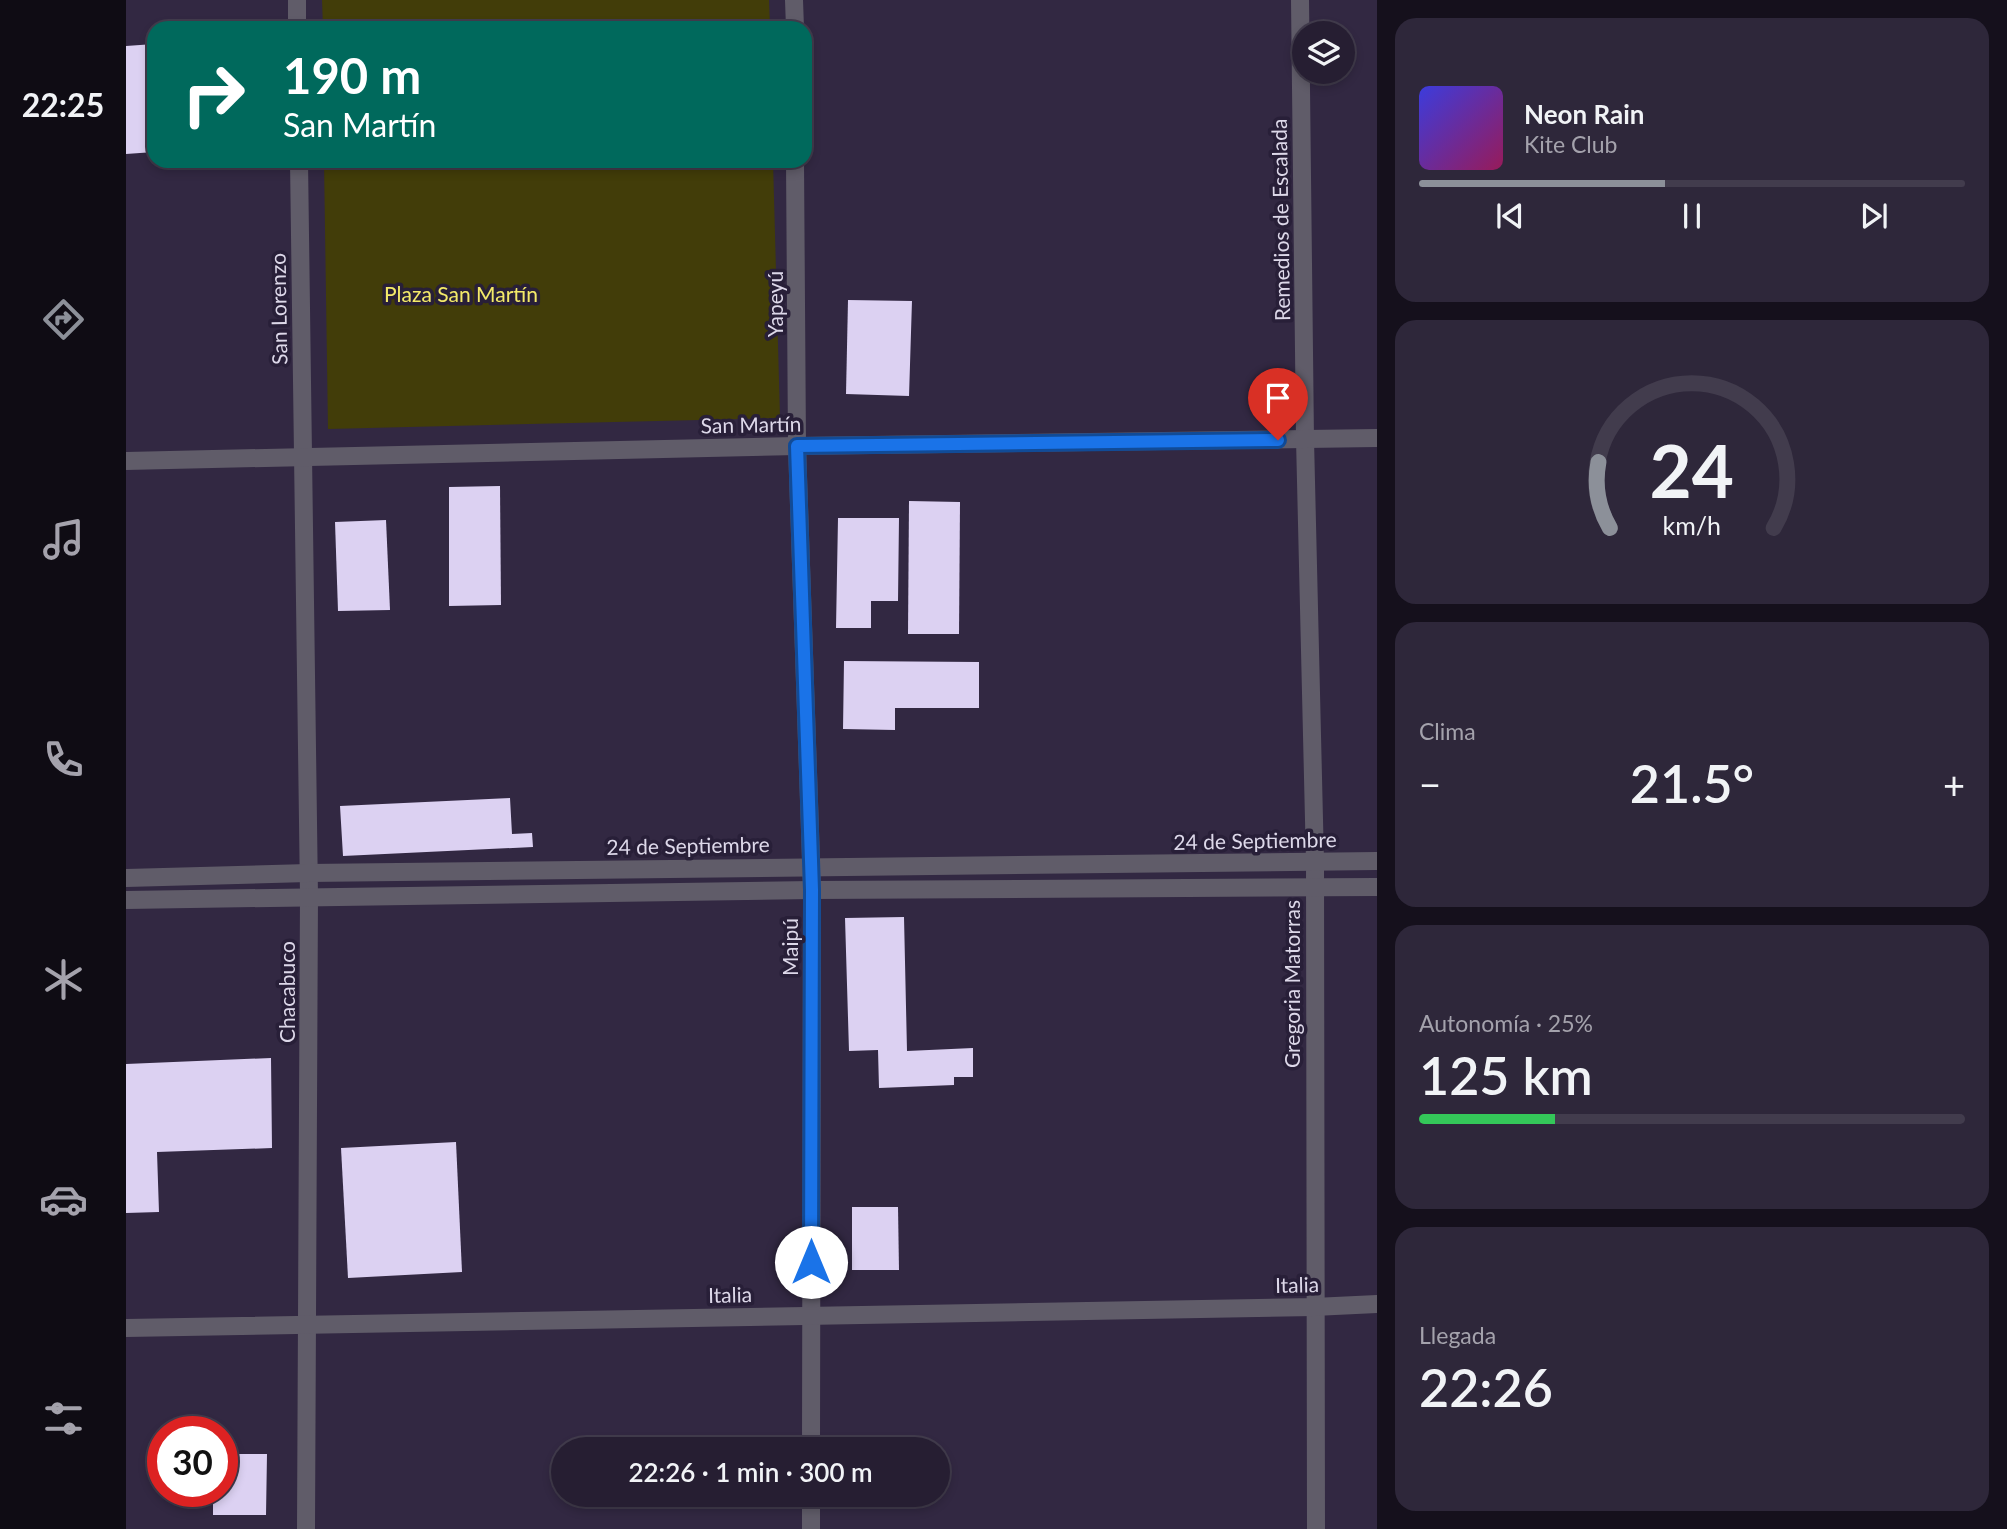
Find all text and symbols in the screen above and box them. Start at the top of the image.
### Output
map controls [1292,21,1355,84]
button: layers [1292,21,1355,84]
text: 190 m [283,46,421,104]
icon: right [168,49,259,140]
text: 22:25 [22,85,104,124]
text: Neon Rain [1524,98,1644,130]
text: San Martín [283,105,436,144]
street label: Remedios de Escalada [1266,119,1294,321]
text: Kite Club [1524,130,1617,158]
icon: previous [1491,197,1529,235]
icon: pause [1673,197,1711,235]
icon: next [1855,197,1893,235]
street label: San Lorenzo [265,253,291,365]
street label: Yapeyú [762,271,787,337]
park label: Plaza San Martín [384,281,538,306]
icon: directions [39,295,88,344]
pin [1248,368,1308,440]
icon: arrive [1259,379,1297,417]
street label: San Martín [700,411,802,437]
text: 24 [1650,427,1734,515]
text: km/h [1663,510,1721,540]
icon: music [39,515,88,564]
text: Clima [1419,717,1476,745]
icon: phone [39,735,88,784]
text: 21.5° [1630,752,1754,814]
text: − [1419,761,1441,807]
text: + [1943,761,1965,807]
street label: 24 de Septiembre [1173,826,1337,854]
street label: 24 de Septiembre [606,831,770,859]
street label: Gregoria Matorras [1279,900,1304,1068]
street label: Maipú [777,918,802,976]
street label: Chacabuco [274,941,299,1043]
icon: climate [39,955,88,1004]
text: Autonomía · 25% [1419,1009,1593,1037]
text: 125 km [1419,1044,1593,1106]
icon: car [39,1175,88,1224]
position arrow [774,1225,848,1299]
street label: Italia [1275,1271,1319,1297]
street label: Italia [708,1281,752,1307]
text: Llegada [1419,1321,1496,1349]
text: 22:26 [1419,1356,1553,1418]
icon: filters [39,1394,88,1443]
speed limit sign: 30 [147,1416,238,1507]
text: 22:26 · 1 min · 300 m [628,1456,873,1488]

